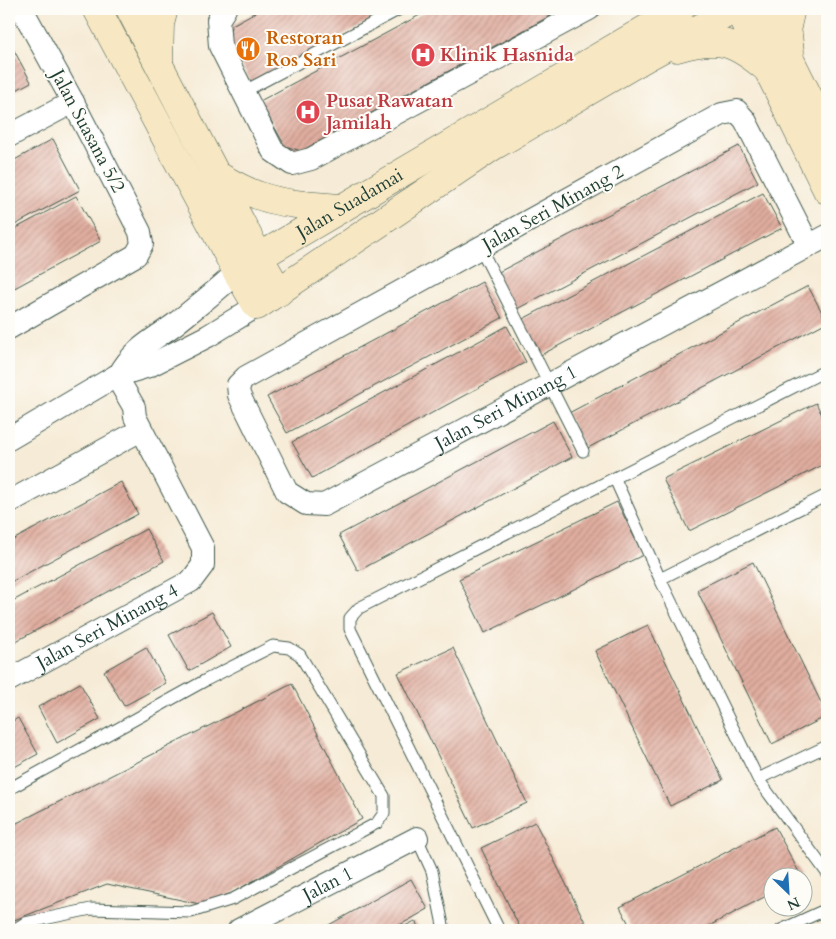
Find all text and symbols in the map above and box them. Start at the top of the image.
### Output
place label: Restoran Ros Sari [266,25,344,73]
restaurant icon: Restoran Ros Sari [235,36,261,62]
hospital icon: Klinik Hasnida [410,42,436,68]
place label: Klinik Hasnida [440,42,574,68]
street label: Jalan Suasana 5/2 [43,62,132,197]
place label: Pusat Rawatan Jamilah [323,88,454,136]
hospital icon: Pusat Rawatan Jamilah [295,99,321,125]
street label: Jalan Seri Minang 2 [475,158,628,259]
street label: Jalan Suadamai [289,162,408,247]
street label: Jalan Seri Minang 1 [428,359,582,458]
street label: Jalan Seri Minang 4 [29,577,183,677]
street label: Jalan 1 [295,860,358,909]
north arrow [764,866,814,916]
text: N [784,892,803,915]

